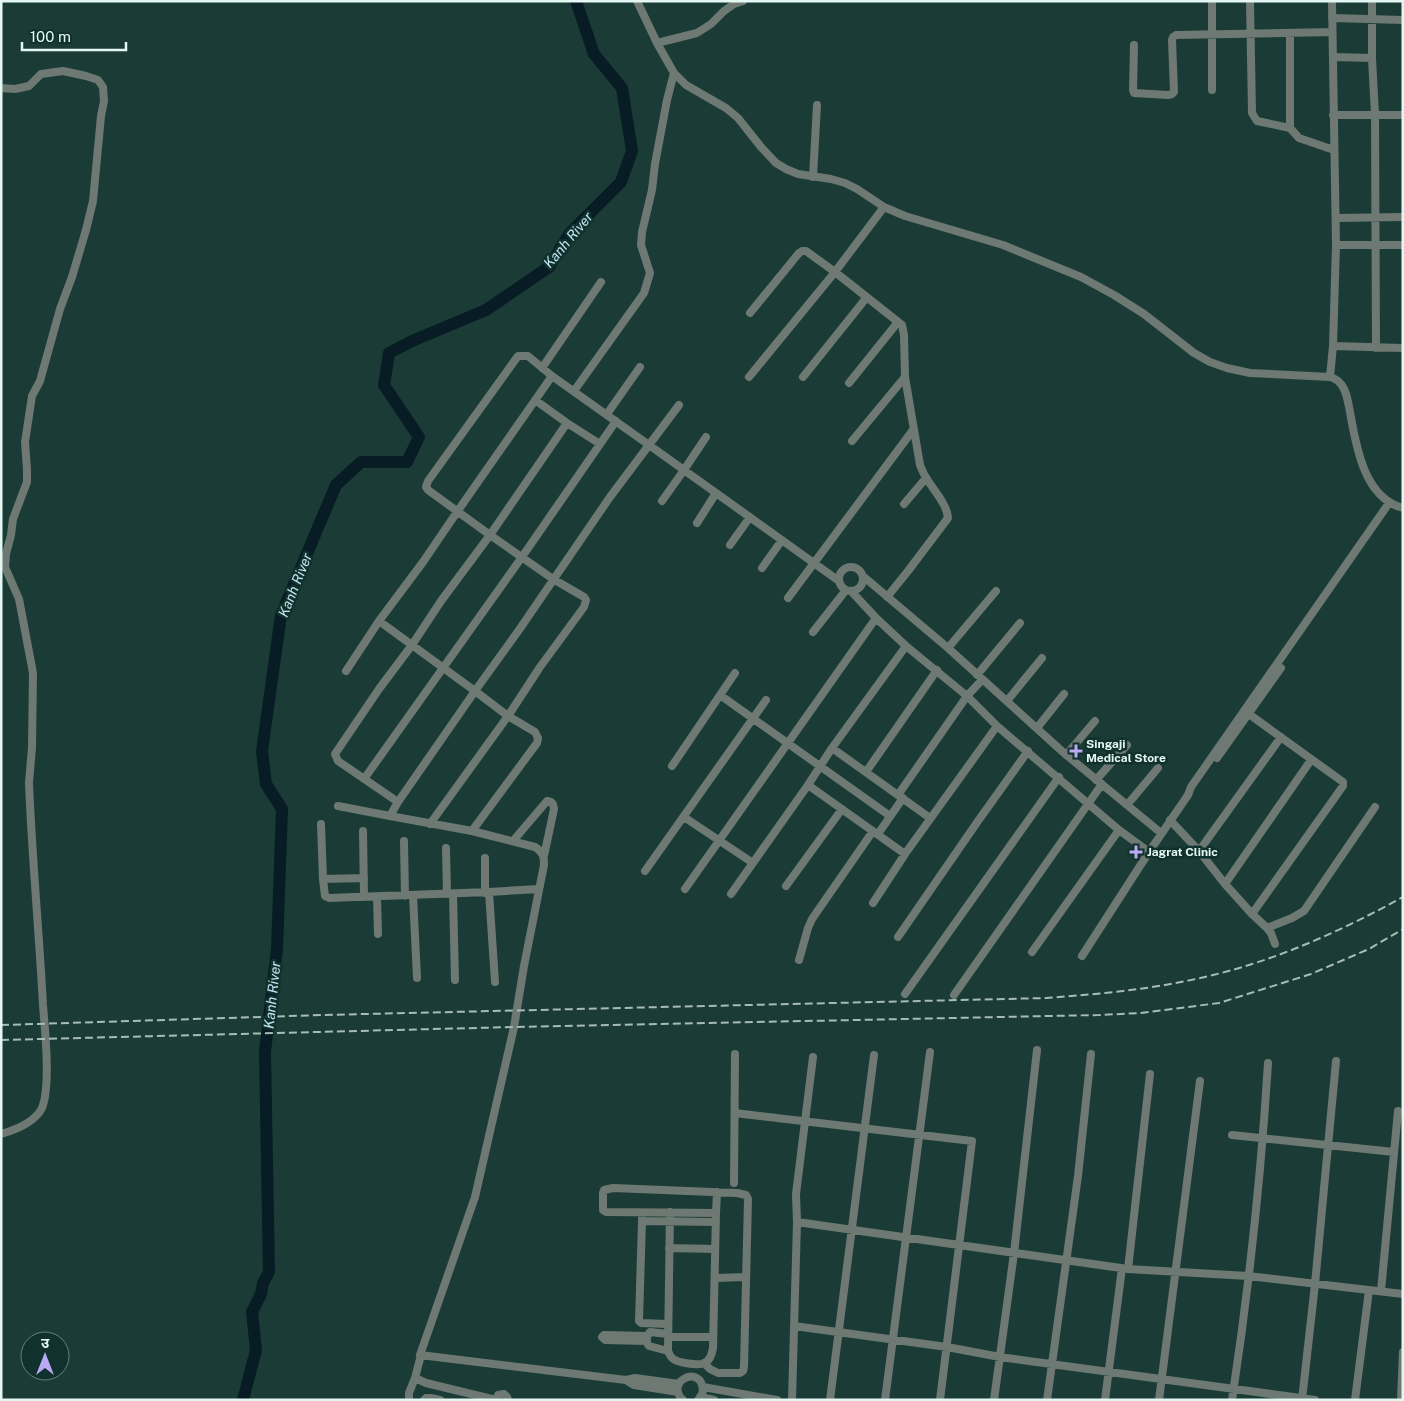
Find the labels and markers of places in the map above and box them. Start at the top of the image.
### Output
place label: Singaji Medical Store [1086,737,1166,765]
marker: Singaji Medical Store [1070,745,1082,757]
marker: Jagrat Clinic [1129,845,1143,859]
place label: Jagrat Clinic [1147,845,1218,859]

